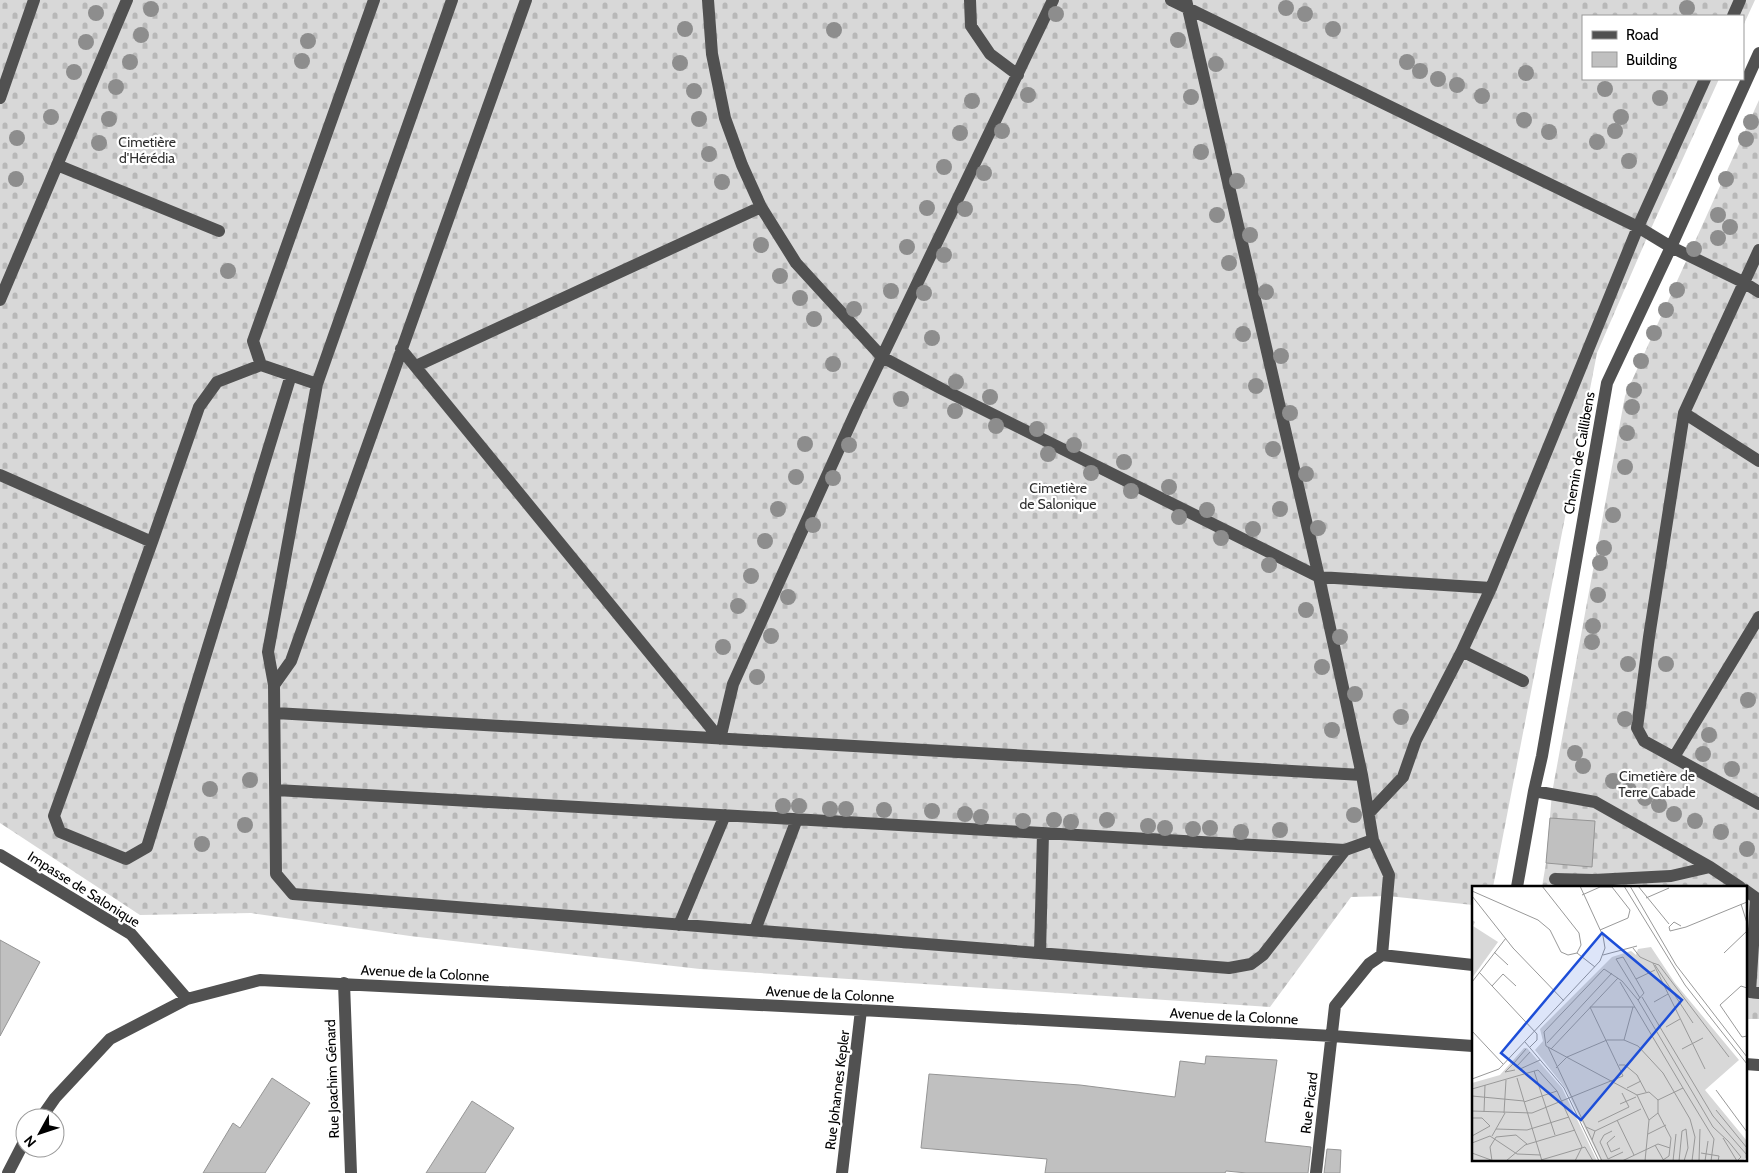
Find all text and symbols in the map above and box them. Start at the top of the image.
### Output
legend [1582,15,1744,80]
text: Road [1626,26,1659,44]
text: Building [1626,51,1677,69]
park label: Cimetière d'Hérédia [118,133,176,167]
street label: Chemin de Caillibens [1559,390,1599,516]
park label: Cimetière de Salonique [1019,479,1097,513]
park label: Cimetière de Terre Cabade [1618,767,1696,801]
street label: Impasse de Salonique [24,847,144,931]
inset map [1472,886,1746,1160]
street label: Avenue de la Colonne [360,961,490,985]
street label: Avenue de la Colonne [765,982,895,1006]
street label: Avenue de la Colonne [1169,1004,1299,1028]
street label: Rue Joachim Génard [321,1019,343,1139]
street label: Rue Johannes Kepler [821,1029,853,1151]
street label: Rue Picard [1296,1071,1322,1135]
north arrow [15,1108,65,1158]
text: N [20,1132,40,1151]

